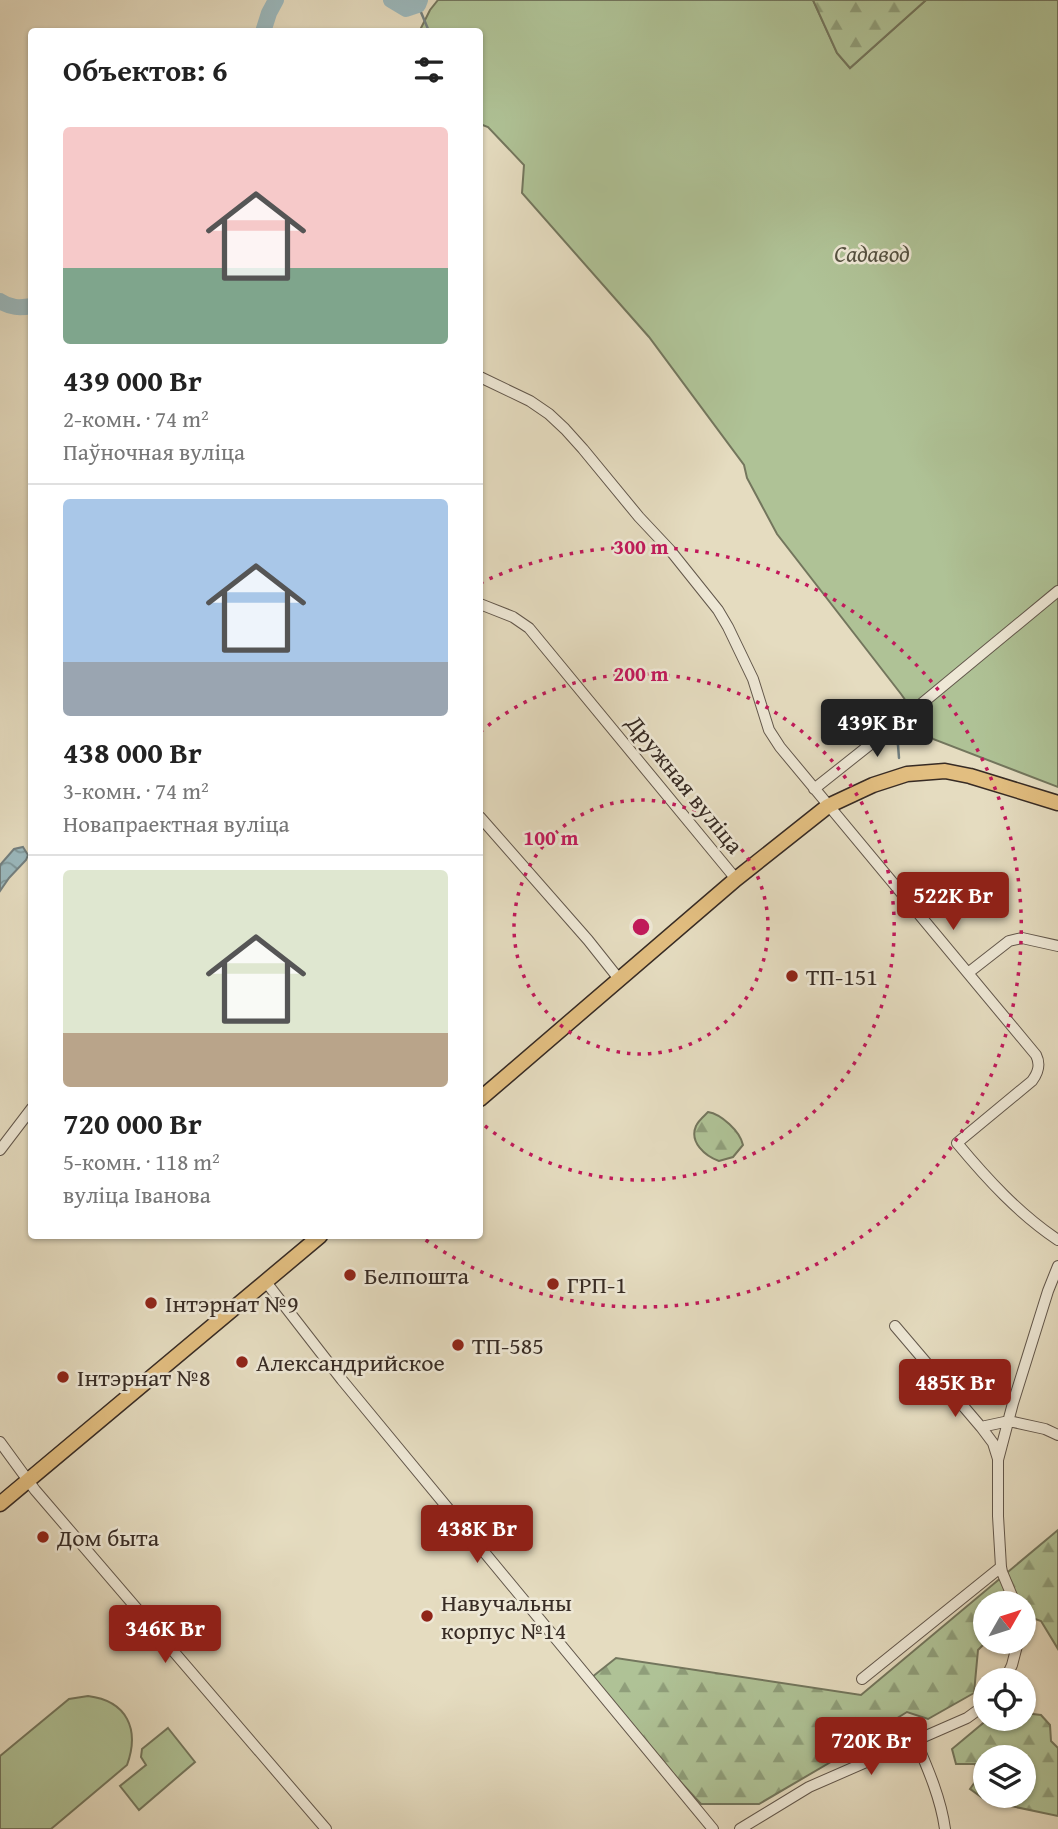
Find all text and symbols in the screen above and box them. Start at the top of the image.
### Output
text: Объектов: 6 [63,48,227,92]
icon: filters [410,51,448,89]
icon: home [193,173,319,299]
park label: Садавод [834,236,910,271]
text: 439 000 Br [63,358,202,402]
text: 2-комн. · 74 m² [63,402,209,435]
text: Паўночная вуліца [63,435,245,468]
text: 300 m [613,531,669,562]
icon: home [193,545,319,671]
text: 200 m [613,658,669,689]
pin: 439K Br [812,700,942,759]
text: 439K Br [837,705,917,738]
street label: Дружная вуліца [617,706,752,861]
text: 438 000 Br [63,730,202,774]
text: 3-комн. · 74 m² [63,774,209,807]
text: Новапраектная вуліца [63,807,290,840]
text: 100 m [523,822,579,853]
pin: 522K Br [888,872,1018,932]
text: 522K Br [913,878,993,911]
centre of rings [629,915,653,939]
icon: home [193,916,319,1042]
place label: ТП-151 [806,959,878,994]
marker: ТП-151 [784,968,800,984]
text: 720 000 Br [63,1101,202,1145]
text: 5-комн. · 118 m² [63,1145,220,1178]
text: вуліца Іванова [63,1178,211,1211]
place label: Белпошта [364,1258,470,1293]
marker: Белпошта [342,1267,358,1283]
place label: ГРП-1 [567,1267,627,1302]
marker: ГРП-1 [545,1276,561,1292]
place label: Інтэрнат №9 [165,1286,299,1321]
marker: Інтэрнат №9 [143,1295,159,1311]
place label: ТП-585 [472,1328,544,1363]
marker: ТП-585 [450,1337,466,1353]
place label: Александрийское [256,1345,445,1380]
marker: Александрийское [234,1354,250,1370]
place label: Інтэрнат №8 [77,1360,211,1395]
pin: 485K Br [890,1360,1020,1419]
text: 485K Br [915,1365,995,1398]
marker: Інтэрнат №8 [55,1369,71,1385]
pin: 438K Br [412,1506,542,1565]
text: 438K Br [437,1511,517,1544]
place label: Дом быта [56,1520,160,1555]
marker: Дом быта [35,1529,51,1545]
place label: Навучальны корпус №14 [441,1585,572,1648]
north arrow [973,1591,1036,1654]
map controls [973,1591,1036,1808]
pin: 346K Br [100,1606,230,1665]
marker: Навучальны корпус №14 [419,1608,435,1624]
text: 346K Br [125,1611,205,1644]
button: locate [973,1668,1036,1731]
pin: 720K Br [806,1718,936,1777]
text: 720K Br [831,1723,911,1756]
button: layers [973,1745,1036,1808]

